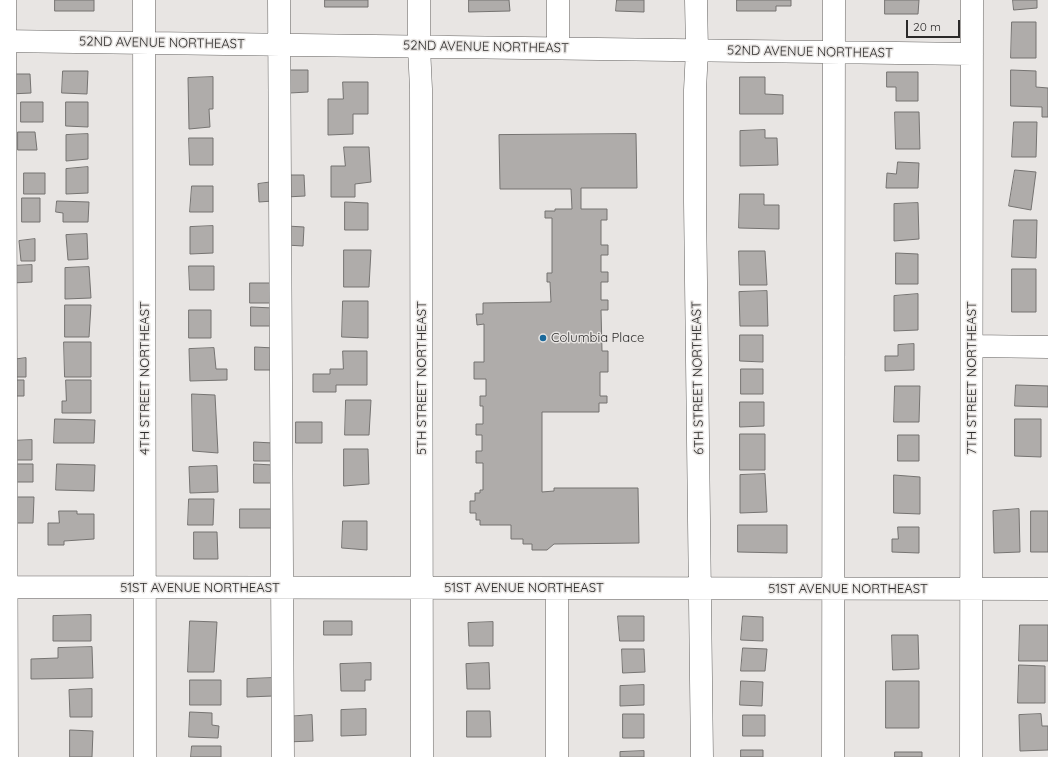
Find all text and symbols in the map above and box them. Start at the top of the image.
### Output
scale bar [908,12,962,38]
text: 20 m [913,19,941,34]
street label: 52ND AVENUE NORTHEAST [79,34,245,52]
street label: 52ND AVENUE NORTHEAST [403,38,569,56]
street label: 52ND AVENUE NORTHEAST [727,43,893,61]
street label: 4TH STREET NORTHEAST [137,301,153,455]
street label: 5TH STREET NORTHEAST [414,301,430,455]
street label: 6TH STREET NORTHEAST [689,301,707,455]
street label: 7TH STREET NORTHEAST [964,301,980,455]
place label: Columbia Place [551,330,644,346]
marker: Columbia Place [538,333,548,343]
street label: 51ST AVENUE NORTHEAST [120,580,280,596]
street label: 51ST AVENUE NORTHEAST [444,580,604,596]
street label: 51ST AVENUE NORTHEAST [768,581,928,597]

